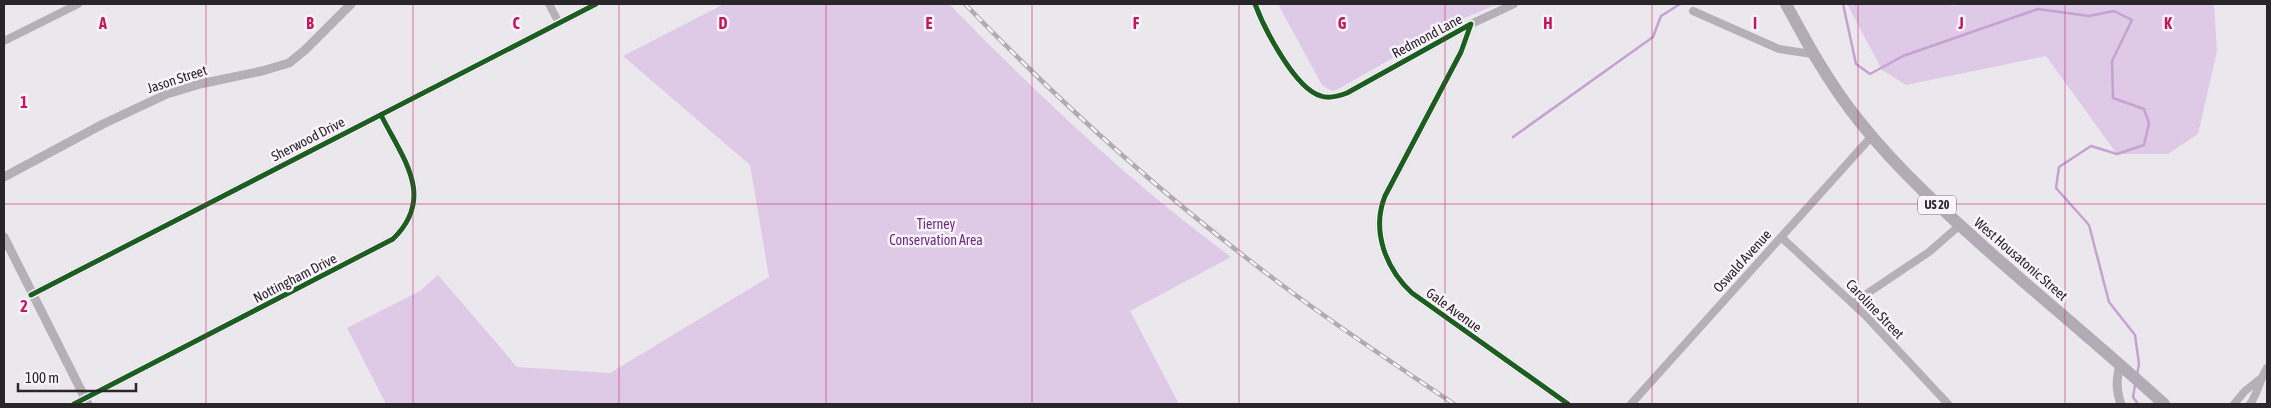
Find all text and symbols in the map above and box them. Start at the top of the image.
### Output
street label: Redmond Lane [1389,11,1465,61]
text: A [98,14,107,32]
text: B [306,14,314,32]
text: C [512,14,520,32]
text: D [719,14,728,32]
text: E [926,14,933,32]
text: F [1133,14,1140,32]
text: G [1338,14,1347,32]
text: H [1543,14,1553,32]
text: I [1753,14,1757,32]
text: J [1957,14,1964,32]
text: K [2164,14,2172,32]
street label: Jason Street [145,62,209,96]
text: 1 [20,93,28,111]
street label: Sherwood Drive [269,114,347,164]
road number: US 20 [1918,196,1956,214]
street label: West Housatonic Street [1971,214,2071,304]
park label: Tierney Conservation Area [889,216,983,248]
street label: Oswald Avenue [1710,226,1774,296]
street label: Nottingham Drive [251,250,339,306]
street label: Caroline Street [1843,276,1907,342]
street label: Gale Avenue [1423,285,1485,335]
text: 2 [20,297,28,315]
scale bar [18,360,135,392]
text: 100 m [25,369,59,386]

